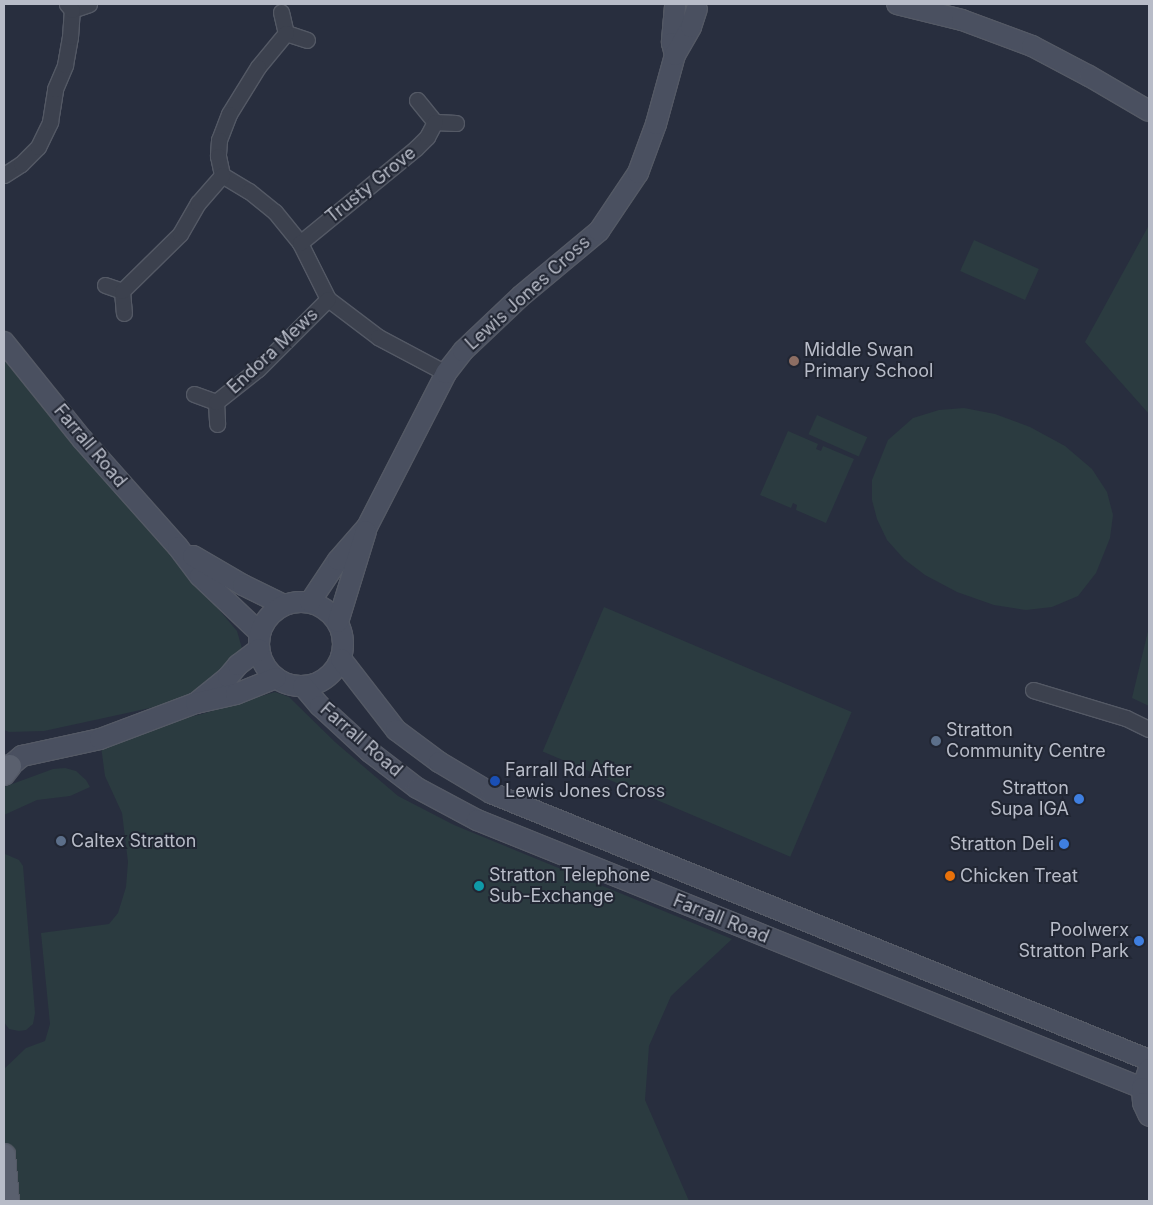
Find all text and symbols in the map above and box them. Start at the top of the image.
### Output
street label: Trusty Grove [322,142,420,228]
street label: Lewis Jones Cross [461,231,595,355]
street label: Endora Mews [223,304,323,398]
place label: Middle Swan Primary School [804,340,933,382]
marker: Middle Swan Primary School [788,355,800,367]
street label: Farrall Road [49,400,131,492]
street label: Farrall Road [316,699,406,781]
place label: Stratton Community Centre [946,720,1106,762]
marker: Stratton Community Centre [930,735,942,747]
place label: Farrall Rd After Lewis Jones Cross [505,760,665,802]
marker: Farrall Rd After Lewis Jones Cross [489,775,501,787]
place label: Stratton Supa IGA [990,778,1069,821]
marker: Stratton Supa IGA [1073,793,1085,805]
place label: Caltex Stratton [71,830,196,852]
place label: Stratton Deli [950,833,1054,855]
marker: Caltex Stratton [55,835,67,847]
marker: Stratton Deli [1058,838,1070,850]
place label: Stratton Telephone Sub-Exchange [489,865,650,908]
place label: Chicken Treat [960,865,1078,887]
marker: Chicken Treat [944,870,956,882]
marker: Stratton Telephone Sub-Exchange [473,880,485,892]
street label: Farrall Road [670,890,772,948]
place label: Poolwerx Stratton Park [1018,920,1129,962]
marker: Poolwerx Stratton Park [1133,935,1145,947]

